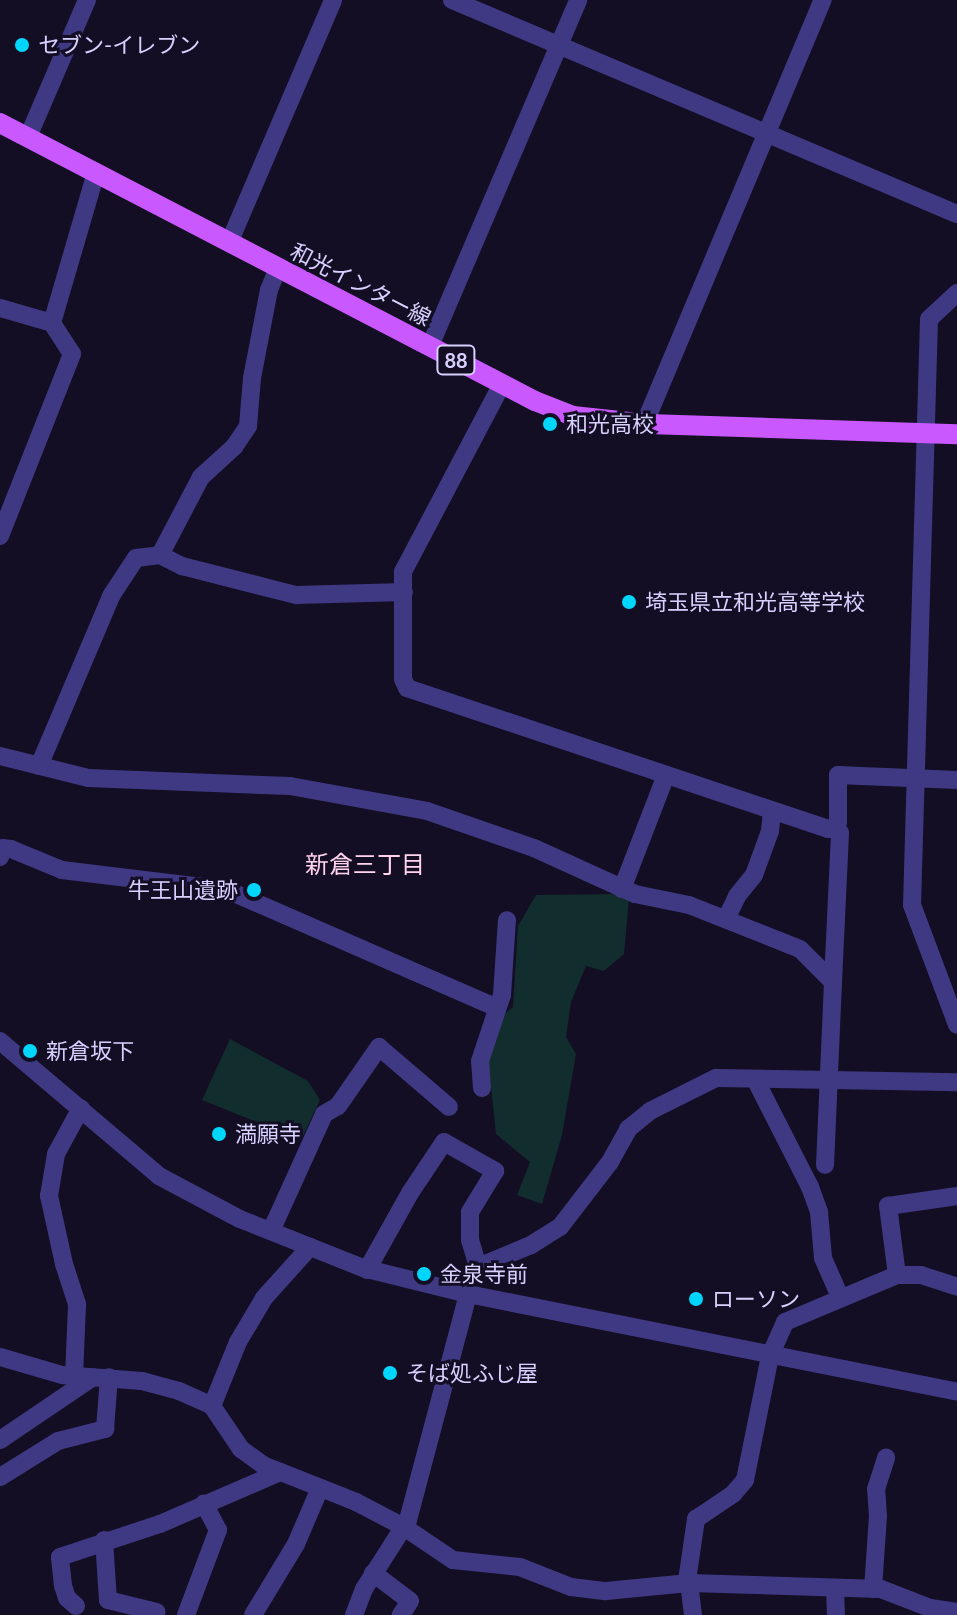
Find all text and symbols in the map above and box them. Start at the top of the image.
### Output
place label: セブン-イレブン [38,32,200,58]
marker: セブン-イレブン [13,36,31,54]
street label: 和光インター線 [286,237,436,331]
road number: 88 [436,344,476,376]
place label: 和光高校 [566,411,654,437]
marker: 和光高校 [541,415,559,433]
place label: 埼玉県立和光高等学校 [645,589,865,615]
marker: 埼玉県立和光高等学校 [620,593,638,611]
district label: 新倉三丁目 [305,850,425,878]
place label: 牛王山遺跡 [128,877,238,903]
marker: 牛王山遺跡 [245,881,263,899]
place label: 新倉坂下 [46,1038,134,1064]
marker: 新倉坂下 [21,1042,39,1060]
place label: 満願寺 [235,1121,301,1147]
marker: 満願寺 [210,1125,228,1143]
place label: 金泉寺前 [440,1261,528,1287]
marker: 金泉寺前 [415,1265,433,1283]
place label: ローソン [712,1286,800,1312]
marker: ローソン [687,1290,705,1308]
place label: そば処ふじ屋 [406,1360,538,1386]
marker: そば処ふじ屋 [381,1364,399,1382]

